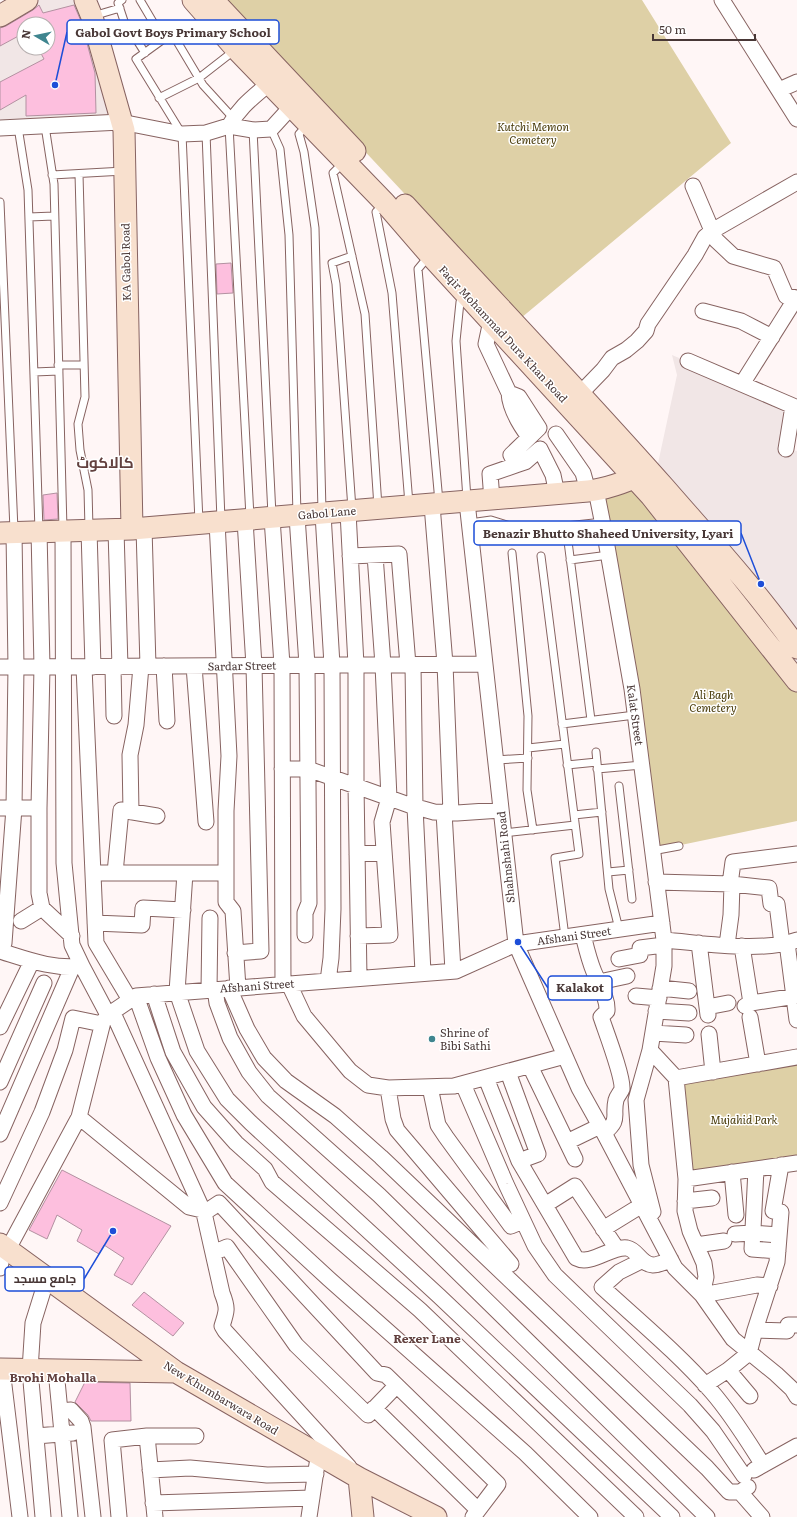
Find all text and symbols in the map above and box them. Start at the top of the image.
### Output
north arrow [16,16,56,56]
scale bar [653,16,755,42]
callout: Gabol Govt Boys Primary School [67,20,279,44]
text: 50 m [659,20,686,38]
text: Gabol Govt Boys Primary School [75,23,271,41]
text: N [17,28,34,40]
park label: Kutchi Memon Cemetery [497,118,570,147]
street label: KA Gabol Road [116,223,134,301]
street label: Faqir Mohammad Dura Khan Road [436,261,572,406]
district label: کالاکوٹ [76,450,134,473]
street label: Gabol Lane [297,501,357,523]
callout: Benazir Bhutto Shaheed University, Lyari [474,521,741,545]
text: Benazir Bhutto Shaheed University, Lyari [483,524,734,542]
street label: Sardar Street [207,656,277,674]
street label: Kalat Street [624,683,648,747]
park label: Ali Bagh Cemetery [689,686,737,715]
street label: Shahnshahi Road [492,810,518,904]
street label: Afshani Street [536,922,613,948]
street label: Afshani Street [219,974,295,996]
callout: Kalakot [548,976,612,1000]
text: Kalakot [556,978,605,996]
place label: Shrine of Bibi Sathi [440,1024,491,1053]
marker: Shrine of Bibi Sathi [427,1034,437,1044]
park label: Mujahid Park [710,1111,778,1127]
callout: جامع مسجد [5,1267,84,1291]
text: جامع مسجد [14,1269,76,1288]
district label: Rexer Lane [393,1329,461,1347]
street label: New Khumbarwara Road [161,1356,282,1438]
district label: Brohi Mohalla [9,1368,97,1386]

